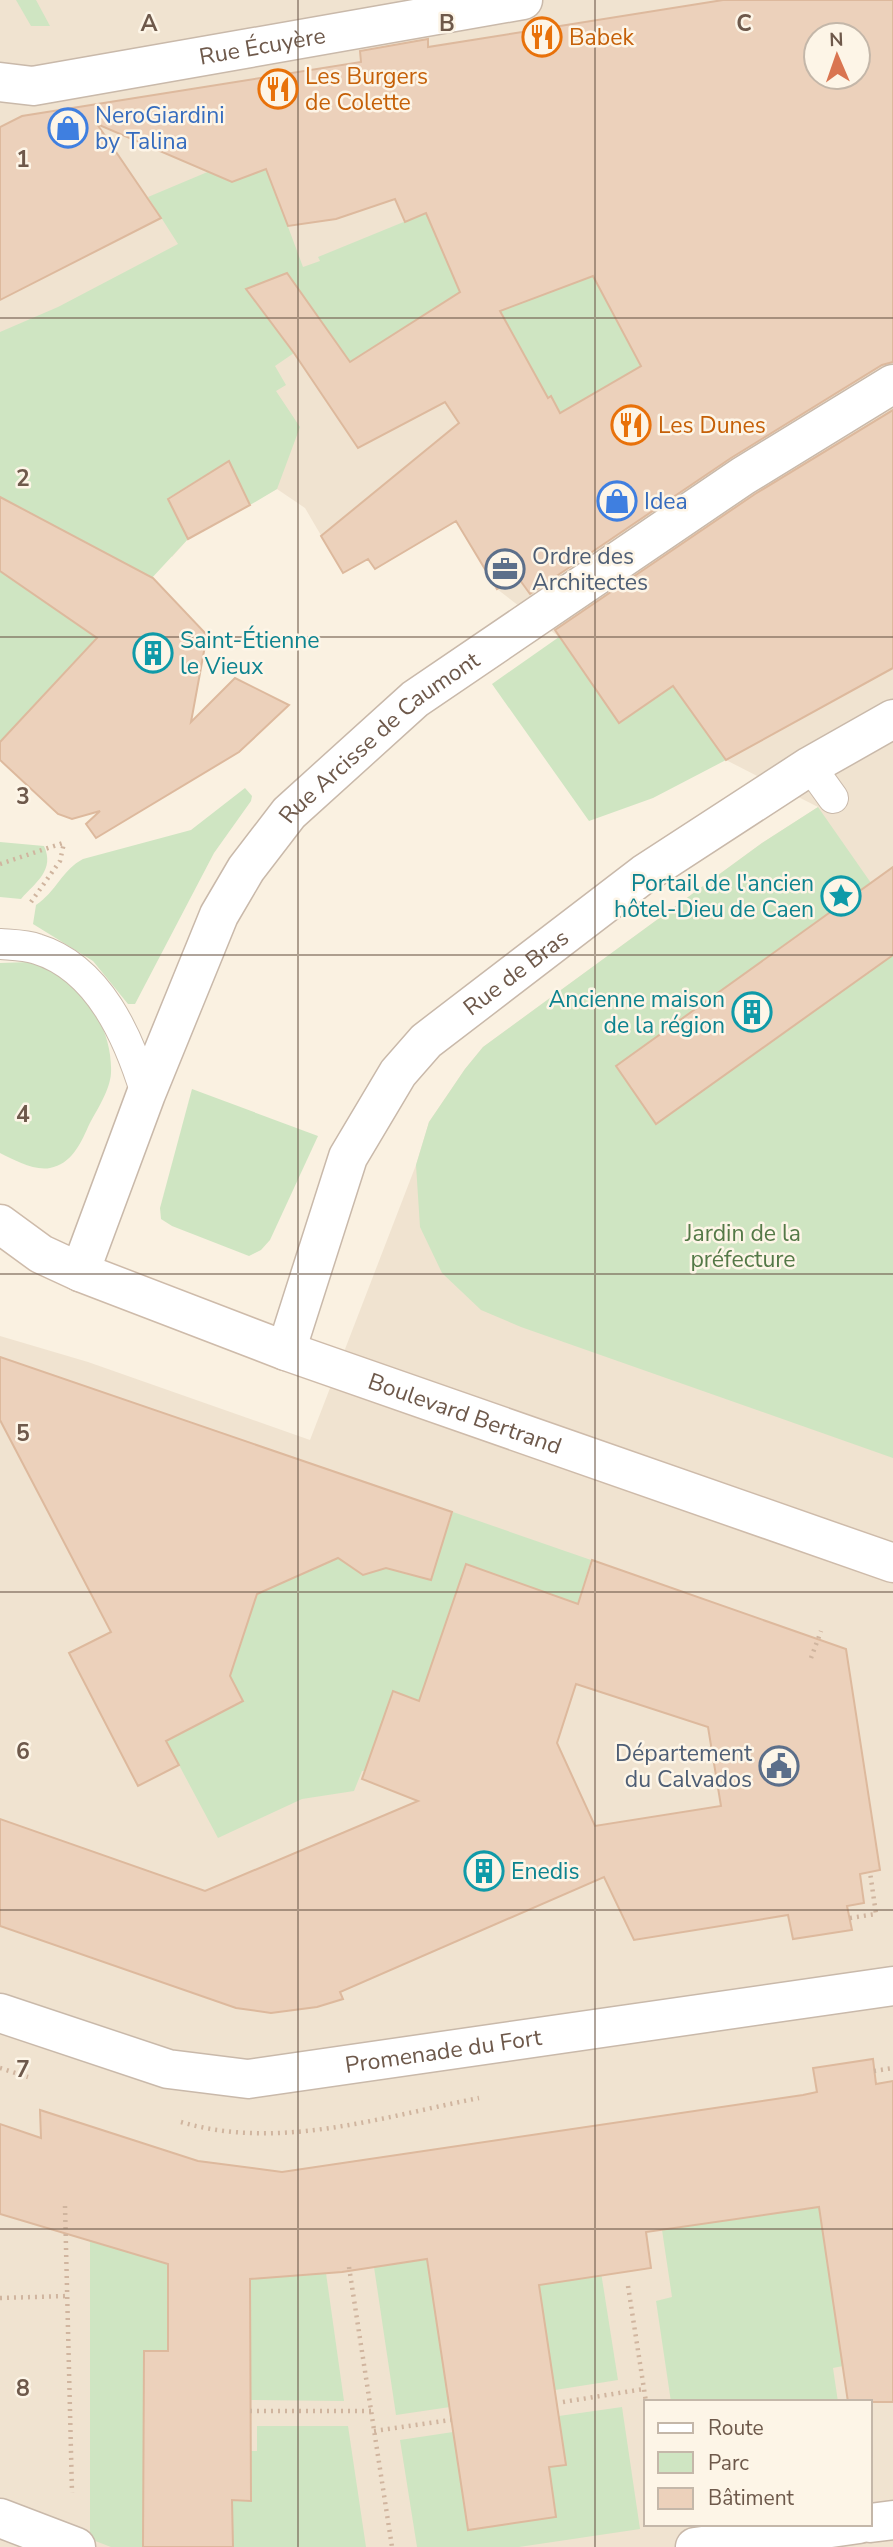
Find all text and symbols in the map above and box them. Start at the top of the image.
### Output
text: A [140,8,158,39]
text: B [439,8,455,39]
text: C [736,8,752,39]
restaurant icon: Babek [521,16,563,58]
street label: Rue Écuyère [197,20,328,73]
north arrow [802,21,872,91]
place label: Babek [569,22,634,53]
text: N [829,27,844,53]
place label: Les Burgers de Colette [305,61,428,118]
restaurant icon: Les Burgers de Colette [257,68,299,110]
place label: NeroGiardini by Talina [95,100,225,157]
shop icon: NeroGiardini by Talina [47,107,89,149]
text: 1 [16,144,30,175]
restaurant icon: Les Dunes [610,404,652,446]
place label: Les Dunes [658,410,766,441]
text: 2 [16,463,30,494]
shop icon: Idea [596,480,638,522]
place label: Idea [644,486,688,517]
place label: Ordre des Architectes [532,541,648,598]
office icon: Ordre des Architectes [484,548,526,590]
place label: Saint-Étienne le Vieux [180,625,320,682]
building icon: Saint-Étienne le Vieux [132,632,174,674]
street label: Rue Arcisse de Caumont [272,644,486,830]
text: 3 [16,781,30,812]
place label: Portail de l'ancien hôtel-Dieu de Caen [614,868,814,925]
place icon: Portail de l'ancien hôtel-Dieu de Caen [820,875,862,917]
street label: Rue de Bras [457,922,575,1023]
place label: Ancienne maison de la région [549,984,725,1041]
building icon: Ancienne maison de la région [731,991,773,1033]
text: 4 [16,1099,30,1130]
park label: Jardin de la préfecture [684,1218,801,1275]
street label: Boulevard Bertrand [364,1366,566,1462]
text: 5 [16,1418,30,1449]
text: 6 [16,1736,30,1767]
place label: Département du Calvados [615,1738,753,1795]
public building icon: Département du Calvados [758,1745,800,1787]
building icon: Enedis [463,1850,505,1892]
place label: Enedis [511,1856,580,1887]
street label: Promenade du Fort [343,2022,545,2081]
text: 7 [16,2054,30,2085]
text: 8 [16,2373,30,2404]
legend [644,2400,872,2526]
text: Route [708,2414,764,2442]
text: Parc [708,2449,749,2477]
text: Bâtiment [708,2484,795,2512]

